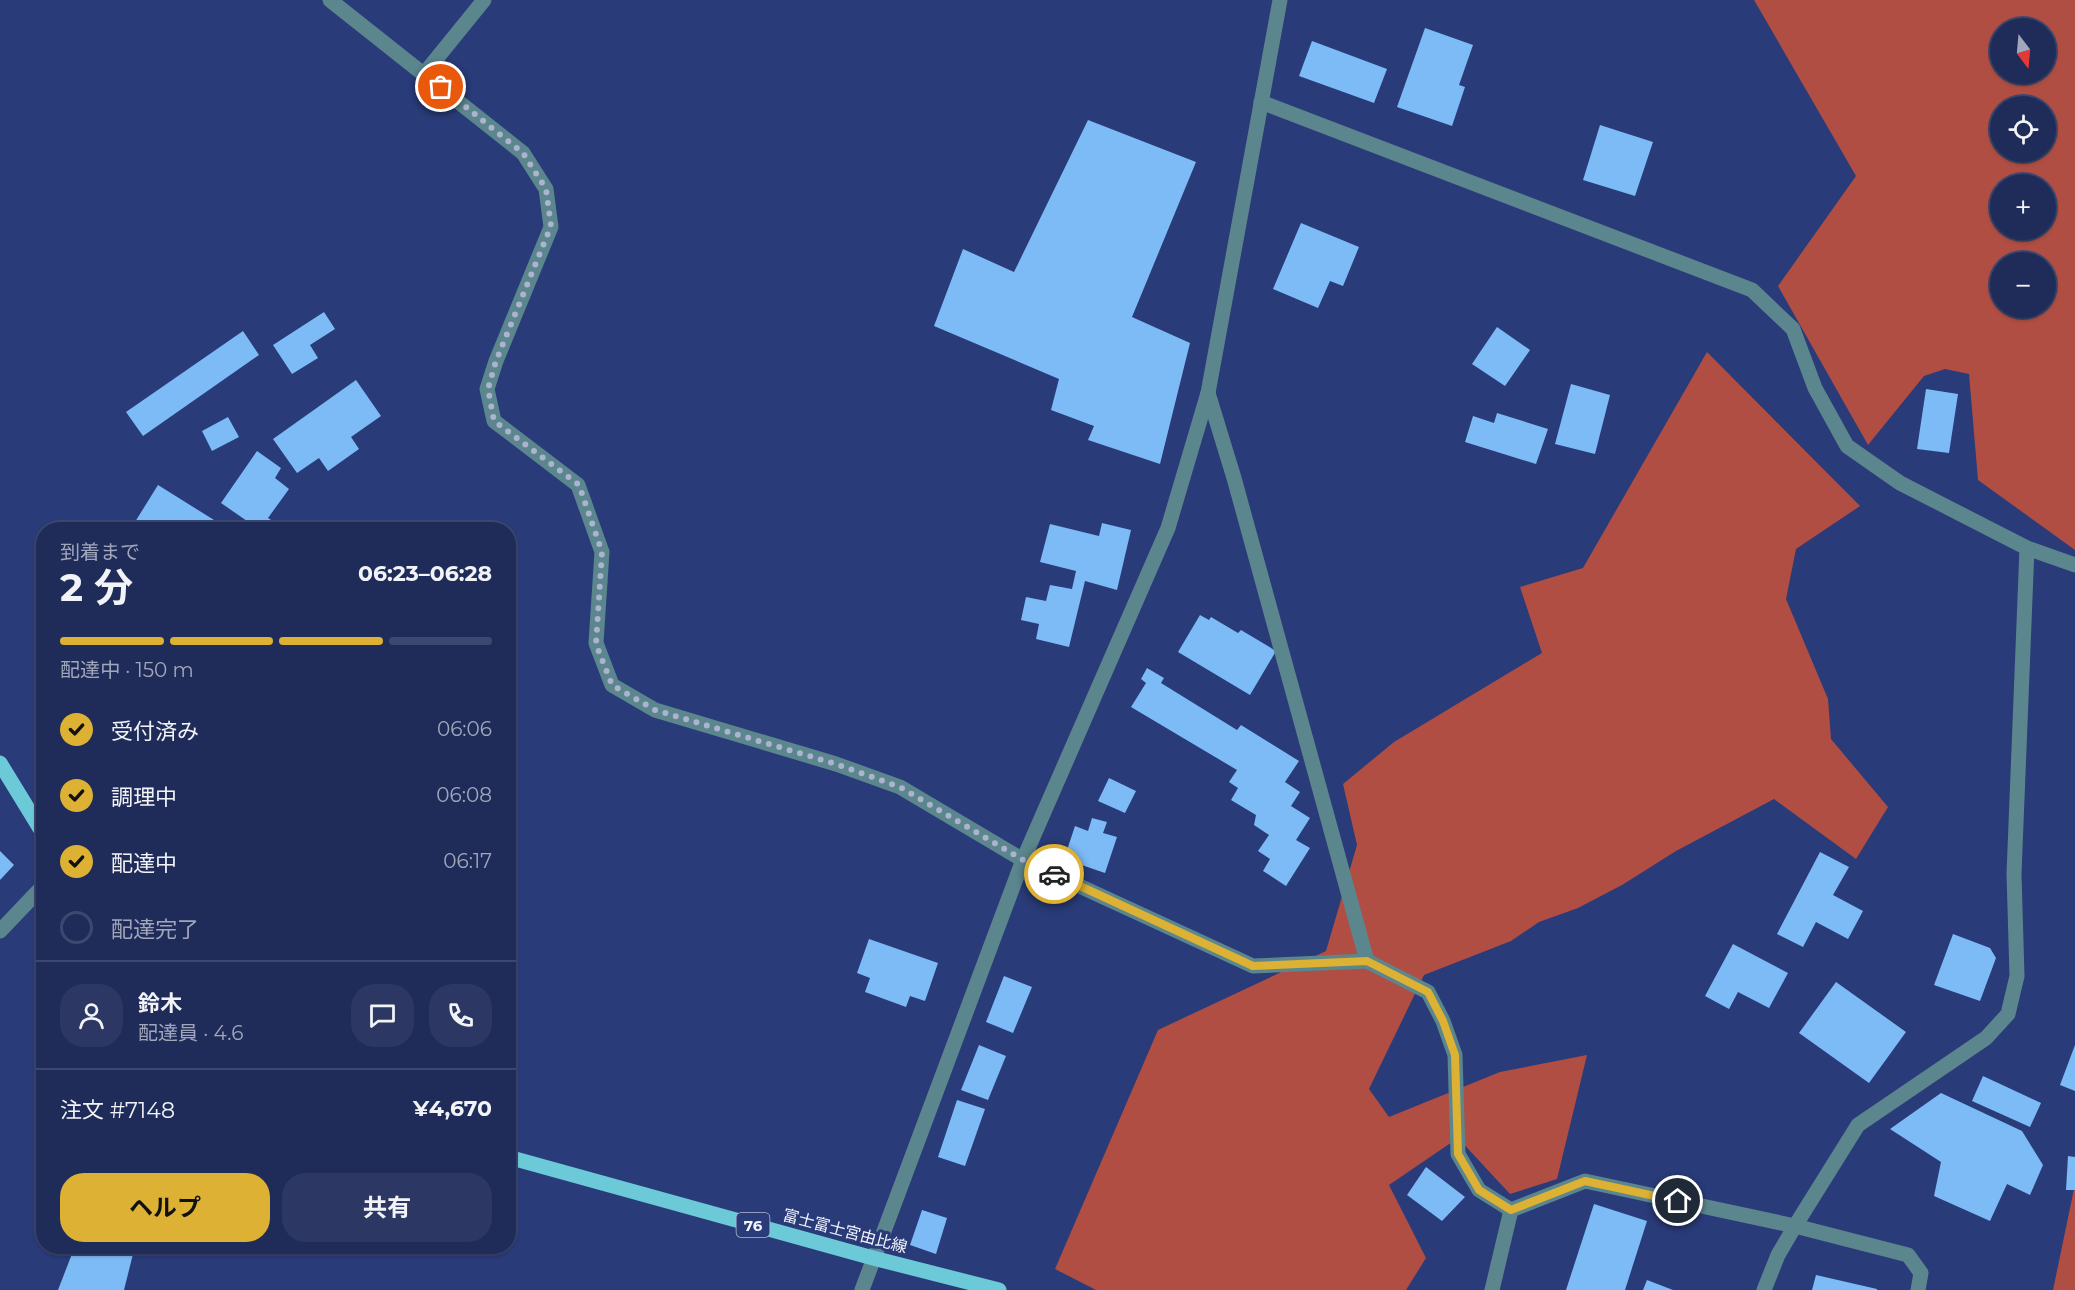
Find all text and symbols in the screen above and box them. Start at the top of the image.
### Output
north arrow [1990,18,2056,84]
map controls [1990,18,2056,318]
pin [415,61,466,112]
icon: bag [424,70,457,103]
button: locate [1990,96,2056,162]
button: + [1990,174,2056,240]
button: − [1990,252,2056,318]
text: 到着まで [60,540,140,564]
text: 06:23–06:28 [358,560,492,587]
text: 2 分 [60,563,133,611]
text: 配達中 · 150 m [60,658,194,682]
icon: check [60,713,93,746]
text: 06:06 [437,717,492,741]
text: 受付済み [111,718,199,745]
icon: check [60,779,93,812]
text: 06:08 [436,783,492,807]
text: 調理中 [111,784,177,811]
courier [1024,844,1084,904]
icon: check [60,845,93,878]
text: 06:17 [443,849,492,873]
text: 配達中 [111,850,177,877]
icon: car [1038,858,1071,891]
text: 配達完了 [111,916,199,943]
button: person [60,984,123,1047]
button: chat [351,984,414,1047]
button: phone [429,984,492,1047]
text: 鈴木 [138,990,182,1017]
text: 配達員 · 4.6 [138,1021,243,1045]
text: ¥4,670 [413,1095,492,1122]
text: 注文 #7148 [60,1097,175,1124]
button: ヘルプ [60,1173,270,1242]
button: 共有 [282,1173,492,1242]
pin [1652,1175,1703,1226]
icon: home [1661,1184,1694,1217]
street label: 富士富士宮由比線 [781,1205,909,1257]
road number: 76 [736,1213,770,1237]

